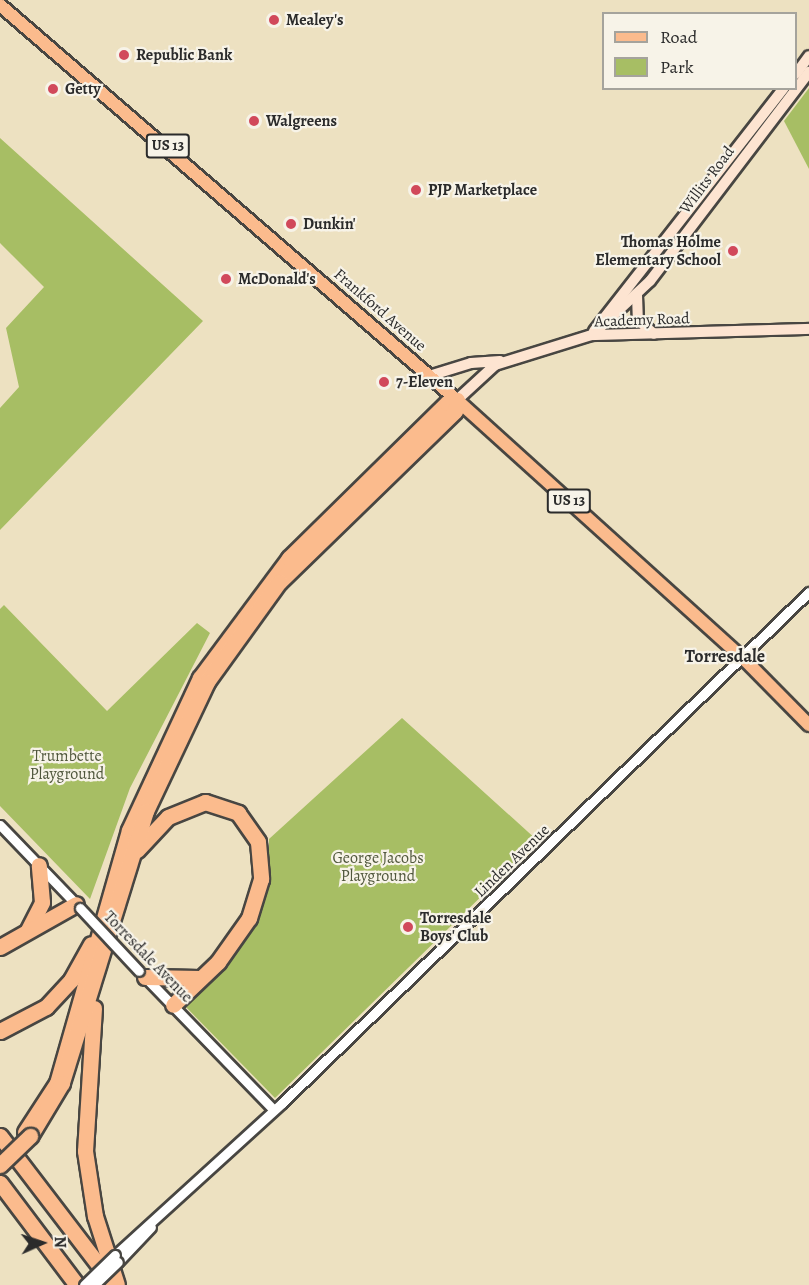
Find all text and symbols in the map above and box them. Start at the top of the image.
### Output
place label: Mealey's [286,10,344,30]
legend [602,12,797,90]
marker: Mealey's [267,13,281,27]
text: Road [660,25,697,49]
place label: Republic Bank [136,45,232,65]
marker: Republic Bank [117,48,131,62]
text: Park [660,55,694,79]
place label: Getty [65,79,101,99]
marker: Getty [46,82,60,96]
place label: Walgreens [266,111,337,131]
marker: Walgreens [247,114,261,128]
road number: US 13 [146,134,190,158]
street label: Willits Road [675,143,739,217]
place label: PJP Marketplace [428,180,537,200]
marker: PJP Marketplace [409,183,423,197]
place label: Dunkin' [303,214,356,234]
marker: Dunkin' [284,217,298,231]
place label: Thomas Holme Elementary School [595,232,721,270]
marker: Thomas Holme Elementary School [726,244,740,258]
street label: Frankford Avenue [330,265,430,355]
place label: McDonald's [238,269,316,289]
marker: McDonald's [219,272,233,286]
street label: Academy Road [594,309,690,331]
place label: 7-Eleven [396,372,453,392]
marker: 7-Eleven [377,375,391,389]
road number: US 13 [546,489,592,513]
district label: Torresdale [685,645,765,667]
park label: Trumbette Playground [30,746,104,784]
street label: Linden Avenue [471,820,553,902]
park label: George Jacobs Playground [332,848,424,886]
street label: Torresdale Avenue [100,907,196,1007]
place label: Torresdale Boys' Club [420,908,491,946]
marker: Torresdale Boys' Club [401,920,415,934]
north arrow [12,1213,72,1273]
text: N [49,1236,71,1248]

